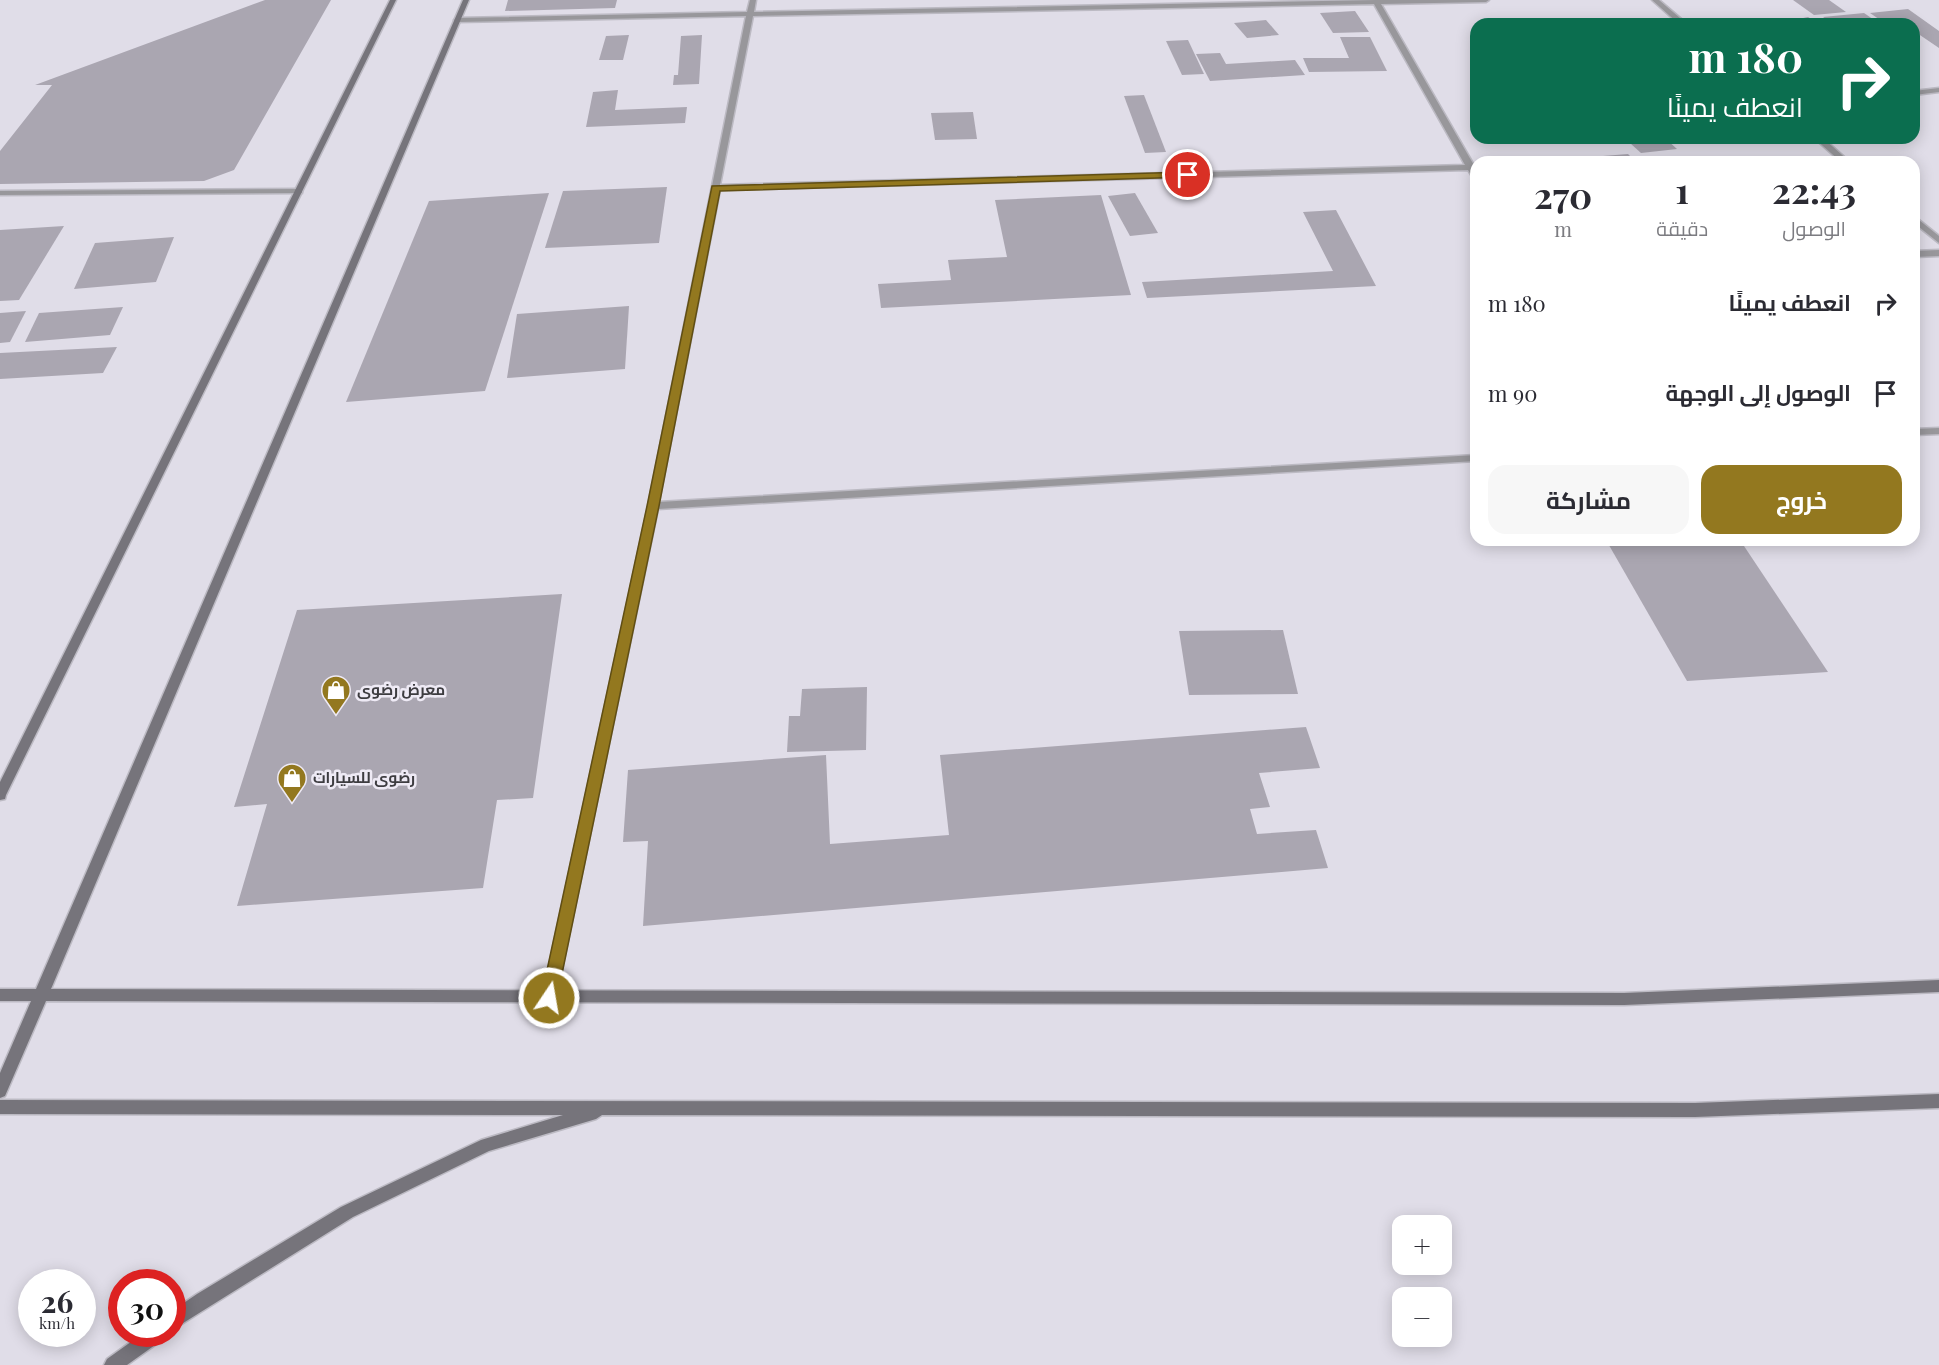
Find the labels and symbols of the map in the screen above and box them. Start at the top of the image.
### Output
pin [1162,149,1213,200]
shop icon: معرض رضوى [320,674,352,716]
place label: معرض رضوى [357,679,445,699]
shop icon: رضوى للسيارات [276,762,308,804]
place label: رضوى للسيارات [313,767,415,787]
position arrow [517,966,581,1030]
speed limit sign: 30 [108,1269,186,1347]

